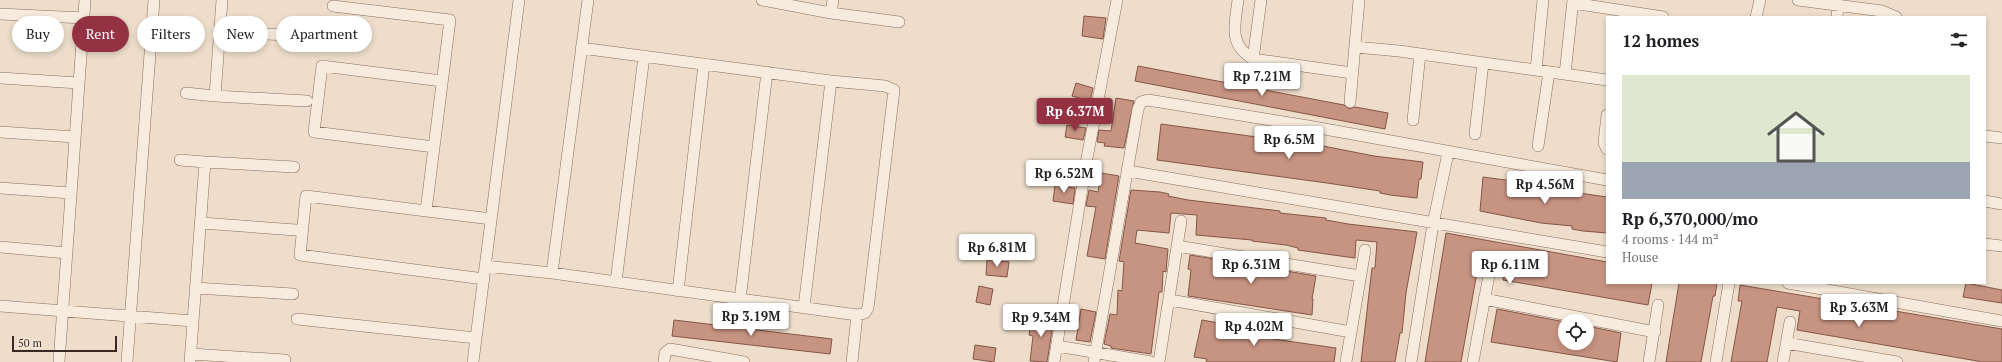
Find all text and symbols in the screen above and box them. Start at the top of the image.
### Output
chip: Buy [12,16,64,52]
chip: Rent [72,16,129,52]
chip: Filters [137,16,205,52]
chip: New [213,16,268,52]
chip: Apartment [276,16,372,52]
text: 12 homes [1622,29,1699,52]
icon: filters [1948,29,1970,51]
pin: Rp 7.21M [1221,63,1303,97]
text: Rp 7.21M [1233,67,1291,85]
pin: Rp 6.37M [1034,98,1116,132]
icon: home [1760,101,1832,173]
text: Rp 6.37M [1046,102,1104,120]
pin: Rp 6.5M [1252,126,1326,160]
text: Rp 6.5M [1263,130,1315,148]
pin: Rp 6.52M [1023,160,1105,194]
text: Rp 6.52M [1035,164,1093,182]
pin: Rp 4.56M [1504,171,1586,205]
text: Rp 4.56M [1516,175,1574,193]
text: Rp 6,370,000/mo [1622,207,1758,230]
text: 4 rooms · 144 m² [1622,230,1719,248]
pin: Rp 6.81M [956,234,1038,268]
text: Rp 6.81M [968,238,1026,256]
text: House [1622,248,1658,266]
pin: Rp 6.31M [1210,251,1292,285]
pin: Rp 6.11M [1469,251,1551,285]
text: Rp 6.31M [1222,255,1280,273]
text: Rp 6.11M [1481,255,1539,273]
pin: Rp 3.63M [1818,294,1900,328]
text: Rp 3.63M [1830,298,1888,316]
pin: Rp 3.19M [710,303,792,337]
pin: Rp 9.34M [1000,304,1082,338]
text: Rp 3.19M [722,307,780,325]
text: Rp 9.34M [1012,308,1070,326]
pin: Rp 4.02M [1213,313,1295,347]
map controls [1558,314,1594,350]
button: locate [1558,314,1594,350]
text: Rp 4.02M [1225,317,1283,335]
scale bar [12,334,117,353]
text: 50 m [18,336,42,350]

